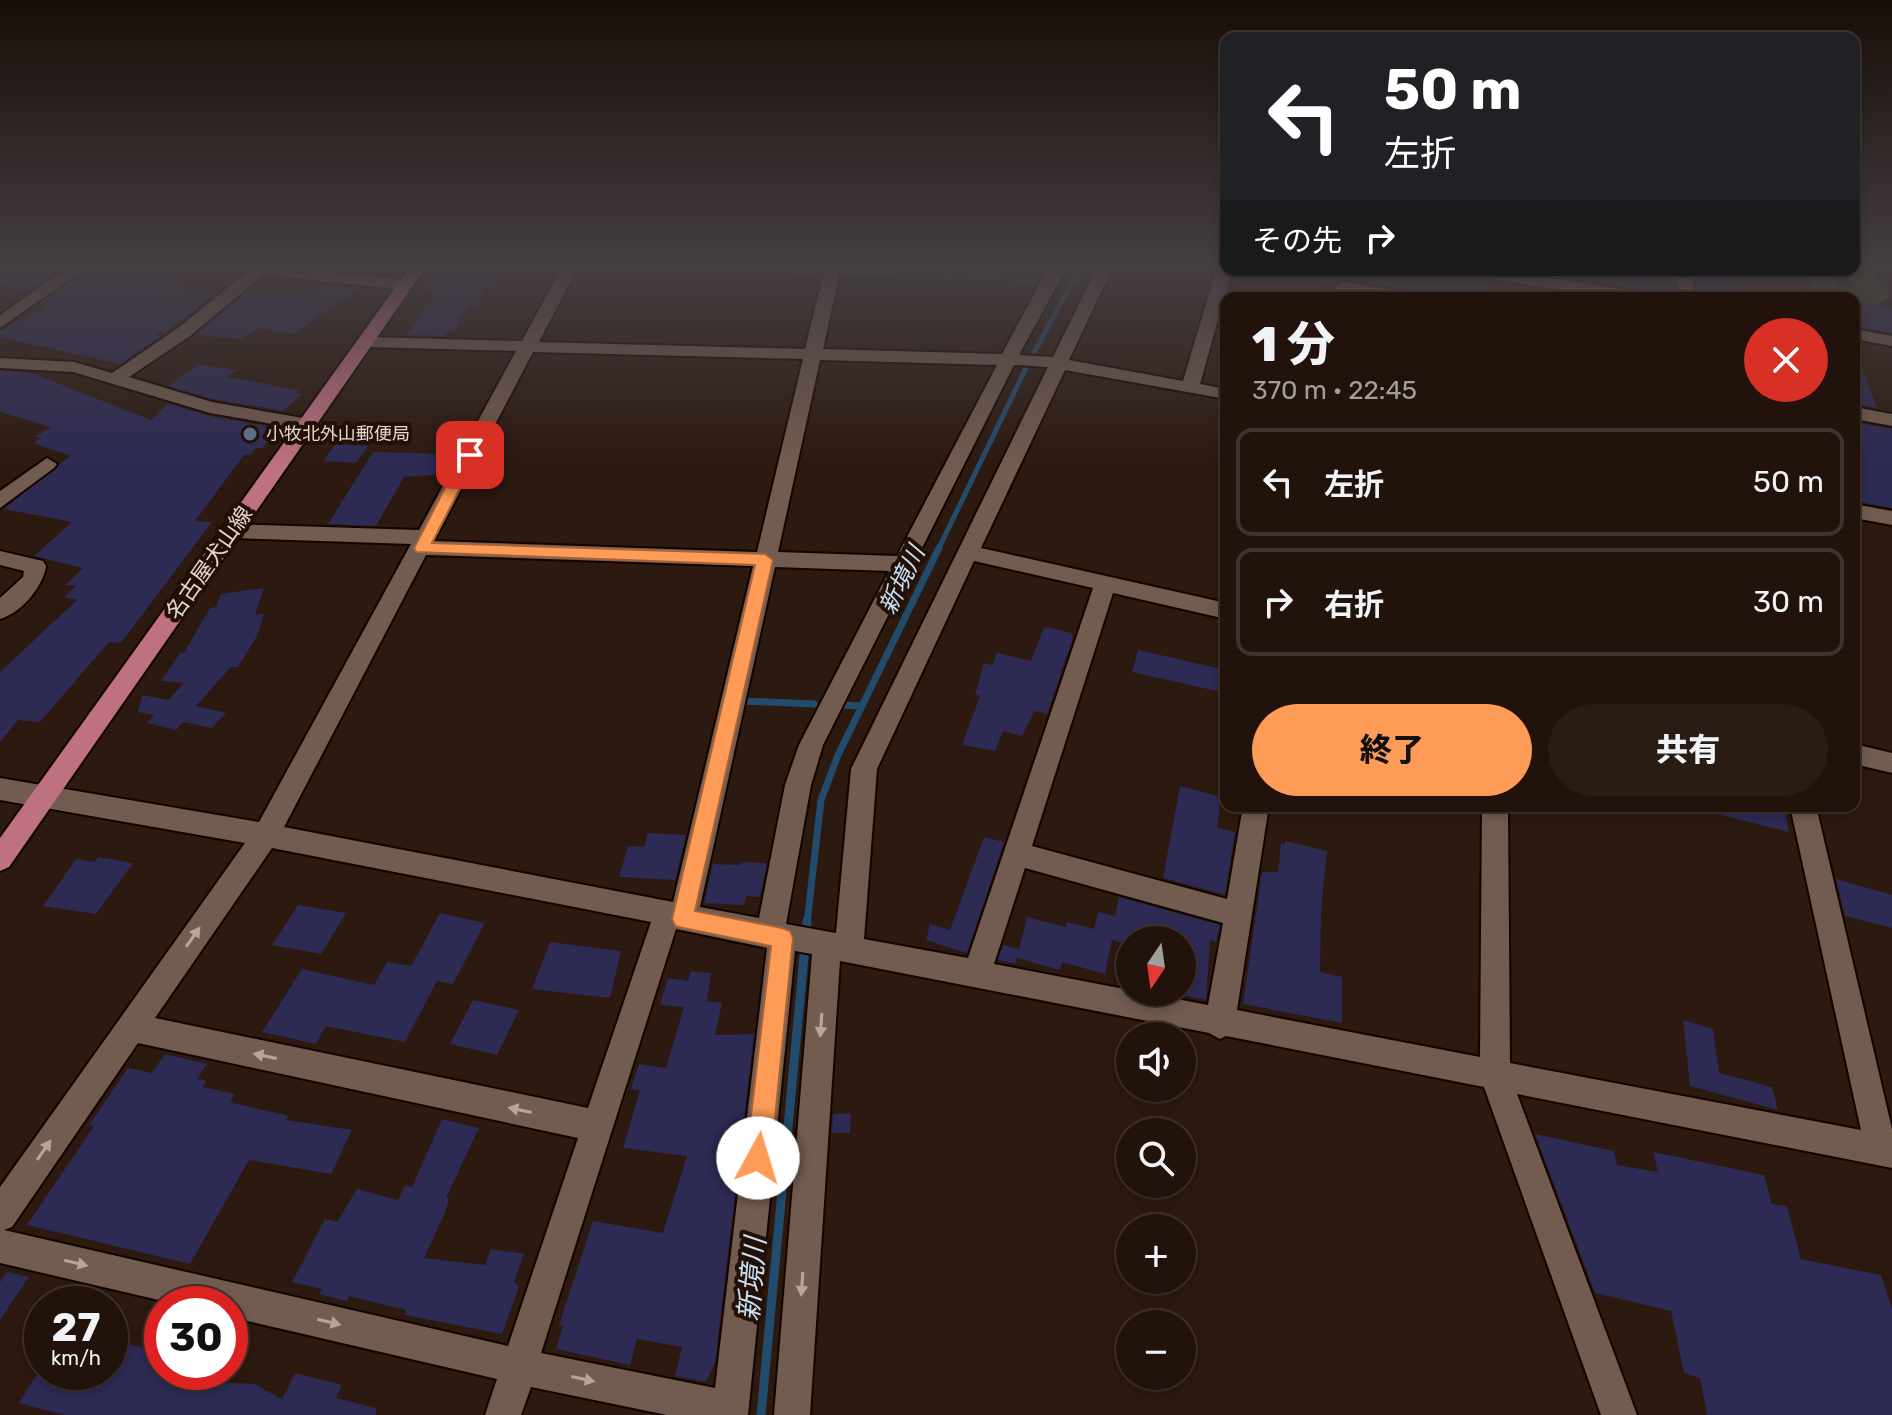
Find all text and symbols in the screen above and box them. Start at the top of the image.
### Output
text: 50 m [1384,57,1521,123]
icon: left [1252,64,1356,168]
text: 左折 [1384,132,1456,175]
icon: right [1358,216,1402,260]
text: その先 [1252,223,1342,259]
text: 1 分 [1252,316,1335,373]
button: close [1744,318,1828,402]
text: 370 m · 22:45 [1252,375,1417,406]
pin [436,421,504,489]
place label: 小牧北外山郵便局 [266,423,410,445]
marker: 小牧北外山郵便局 [241,425,259,443]
icon: arrive [448,433,492,477]
icon: left [1256,460,1300,504]
text: 50 m [1753,464,1824,500]
text: 左折 [1324,467,1384,503]
street label: 名古屋犬山線 [160,501,258,625]
water label: 新境川 [874,539,932,618]
icon: right [1256,580,1300,624]
text: 30 m [1753,584,1824,620]
text: 右折 [1324,587,1384,623]
button: 終了 [1252,704,1532,796]
button: 共有 [1548,704,1828,796]
north arrow [1116,926,1196,1006]
map controls [1116,926,1196,1390]
one-way arrow [185,927,201,948]
one-way arrow [814,1013,827,1038]
button: sound [1116,1022,1196,1102]
one-way arrow [253,1049,278,1062]
one-way arrow [507,1103,532,1116]
position arrow [716,1116,800,1200]
button: search [1116,1118,1196,1198]
one-way arrow [36,1140,51,1161]
button: + [1116,1214,1196,1294]
water label: 新境川 [732,1233,772,1322]
one-way arrow [64,1257,89,1270]
one-way arrow [795,1272,808,1297]
speed limit sign: 30 [144,1286,248,1390]
text: 27 [52,1304,100,1351]
button: − [1116,1310,1196,1390]
one-way arrow [317,1316,342,1329]
text: km/h [51,1346,101,1370]
one-way arrow [571,1374,596,1386]

